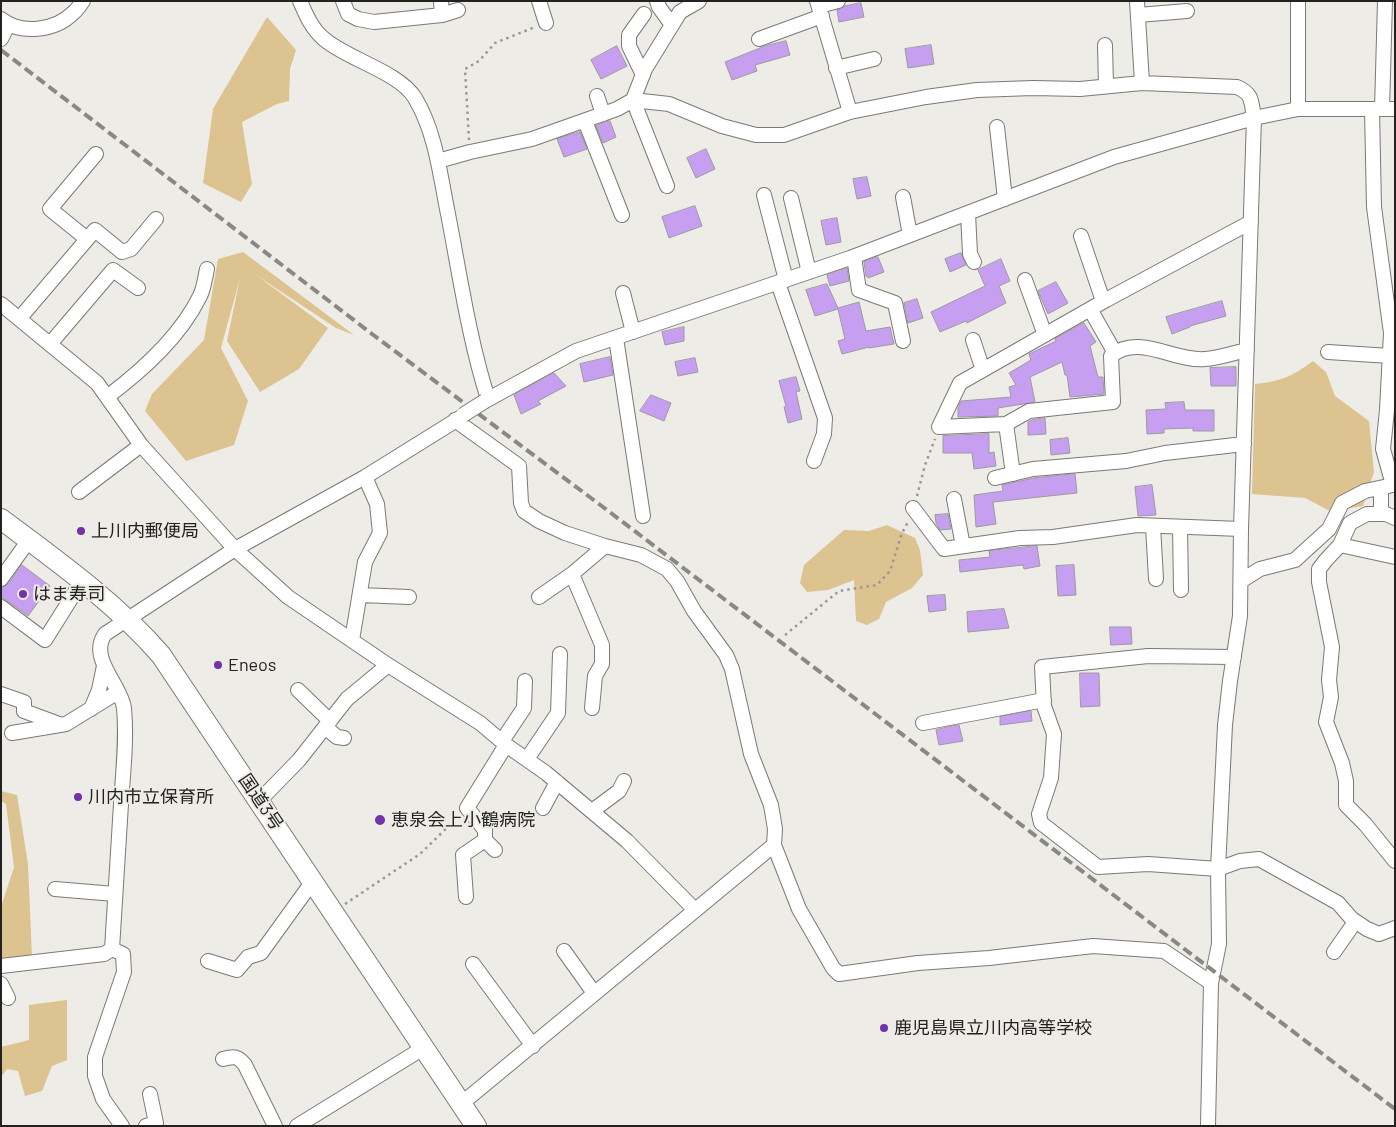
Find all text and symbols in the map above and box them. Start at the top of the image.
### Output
place label: 上川内郵便局 [91,520,199,542]
marker: 上川内郵便局 [75,525,87,537]
place label: はま寿司 [33,583,105,605]
marker: はま寿司 [17,588,29,600]
place label: Eneos [228,654,277,676]
marker: Eneos [212,659,224,671]
street label: 国道3号 [234,770,288,834]
place label: 川内市立保育所 [88,786,214,808]
marker: 川内市立保育所 [72,791,84,803]
place label: 恵泉会上小鶴病院 [391,809,535,831]
marker: 恵泉会上小鶴病院 [373,813,387,827]
place label: 鹿児島県立川内高等学校 [894,1017,1092,1039]
marker: 鹿児島県立川内高等学校 [878,1022,890,1034]

